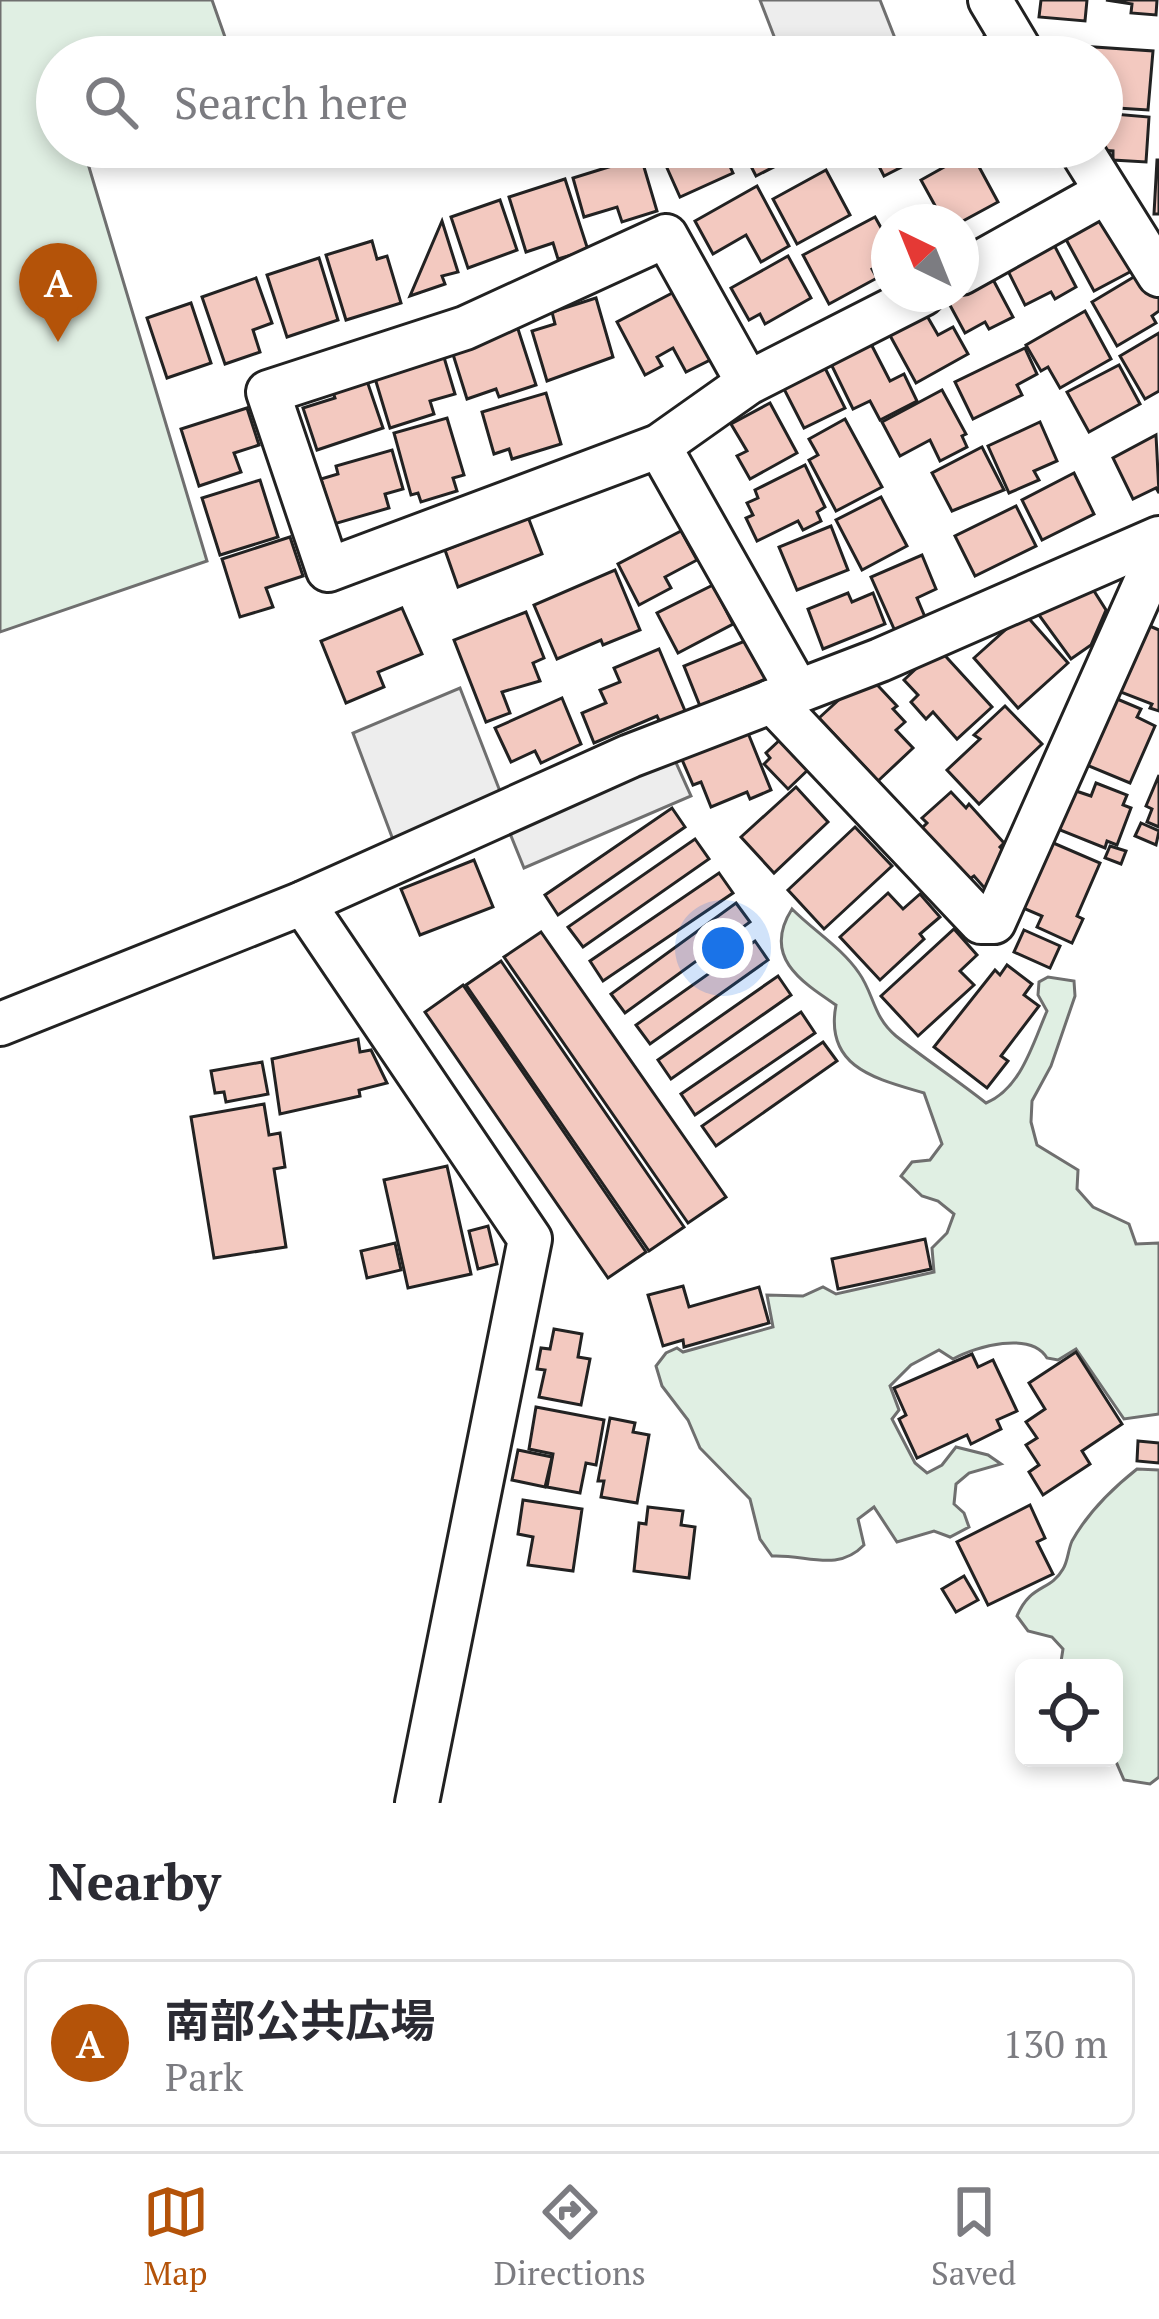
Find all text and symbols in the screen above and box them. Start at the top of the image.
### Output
search box [36,36,1123,168]
icon: search [78,69,144,135]
text: Search here [174,72,408,132]
north arrow [871,204,979,312]
pin: A [19,243,97,342]
your location [693,918,753,978]
map controls [1015,1659,1123,1767]
button: locate [1015,1659,1123,1767]
text: Nearby [48,1847,221,1915]
text: 南部公共広場 [165,1990,435,2050]
text: A [76,2017,104,2069]
text: 130 m [1003,2017,1108,2069]
text: Park [165,2050,243,2102]
tab: Map [143,2179,209,2294]
tab: Directions [494,2179,646,2294]
tab: Saved [931,2179,1016,2294]

